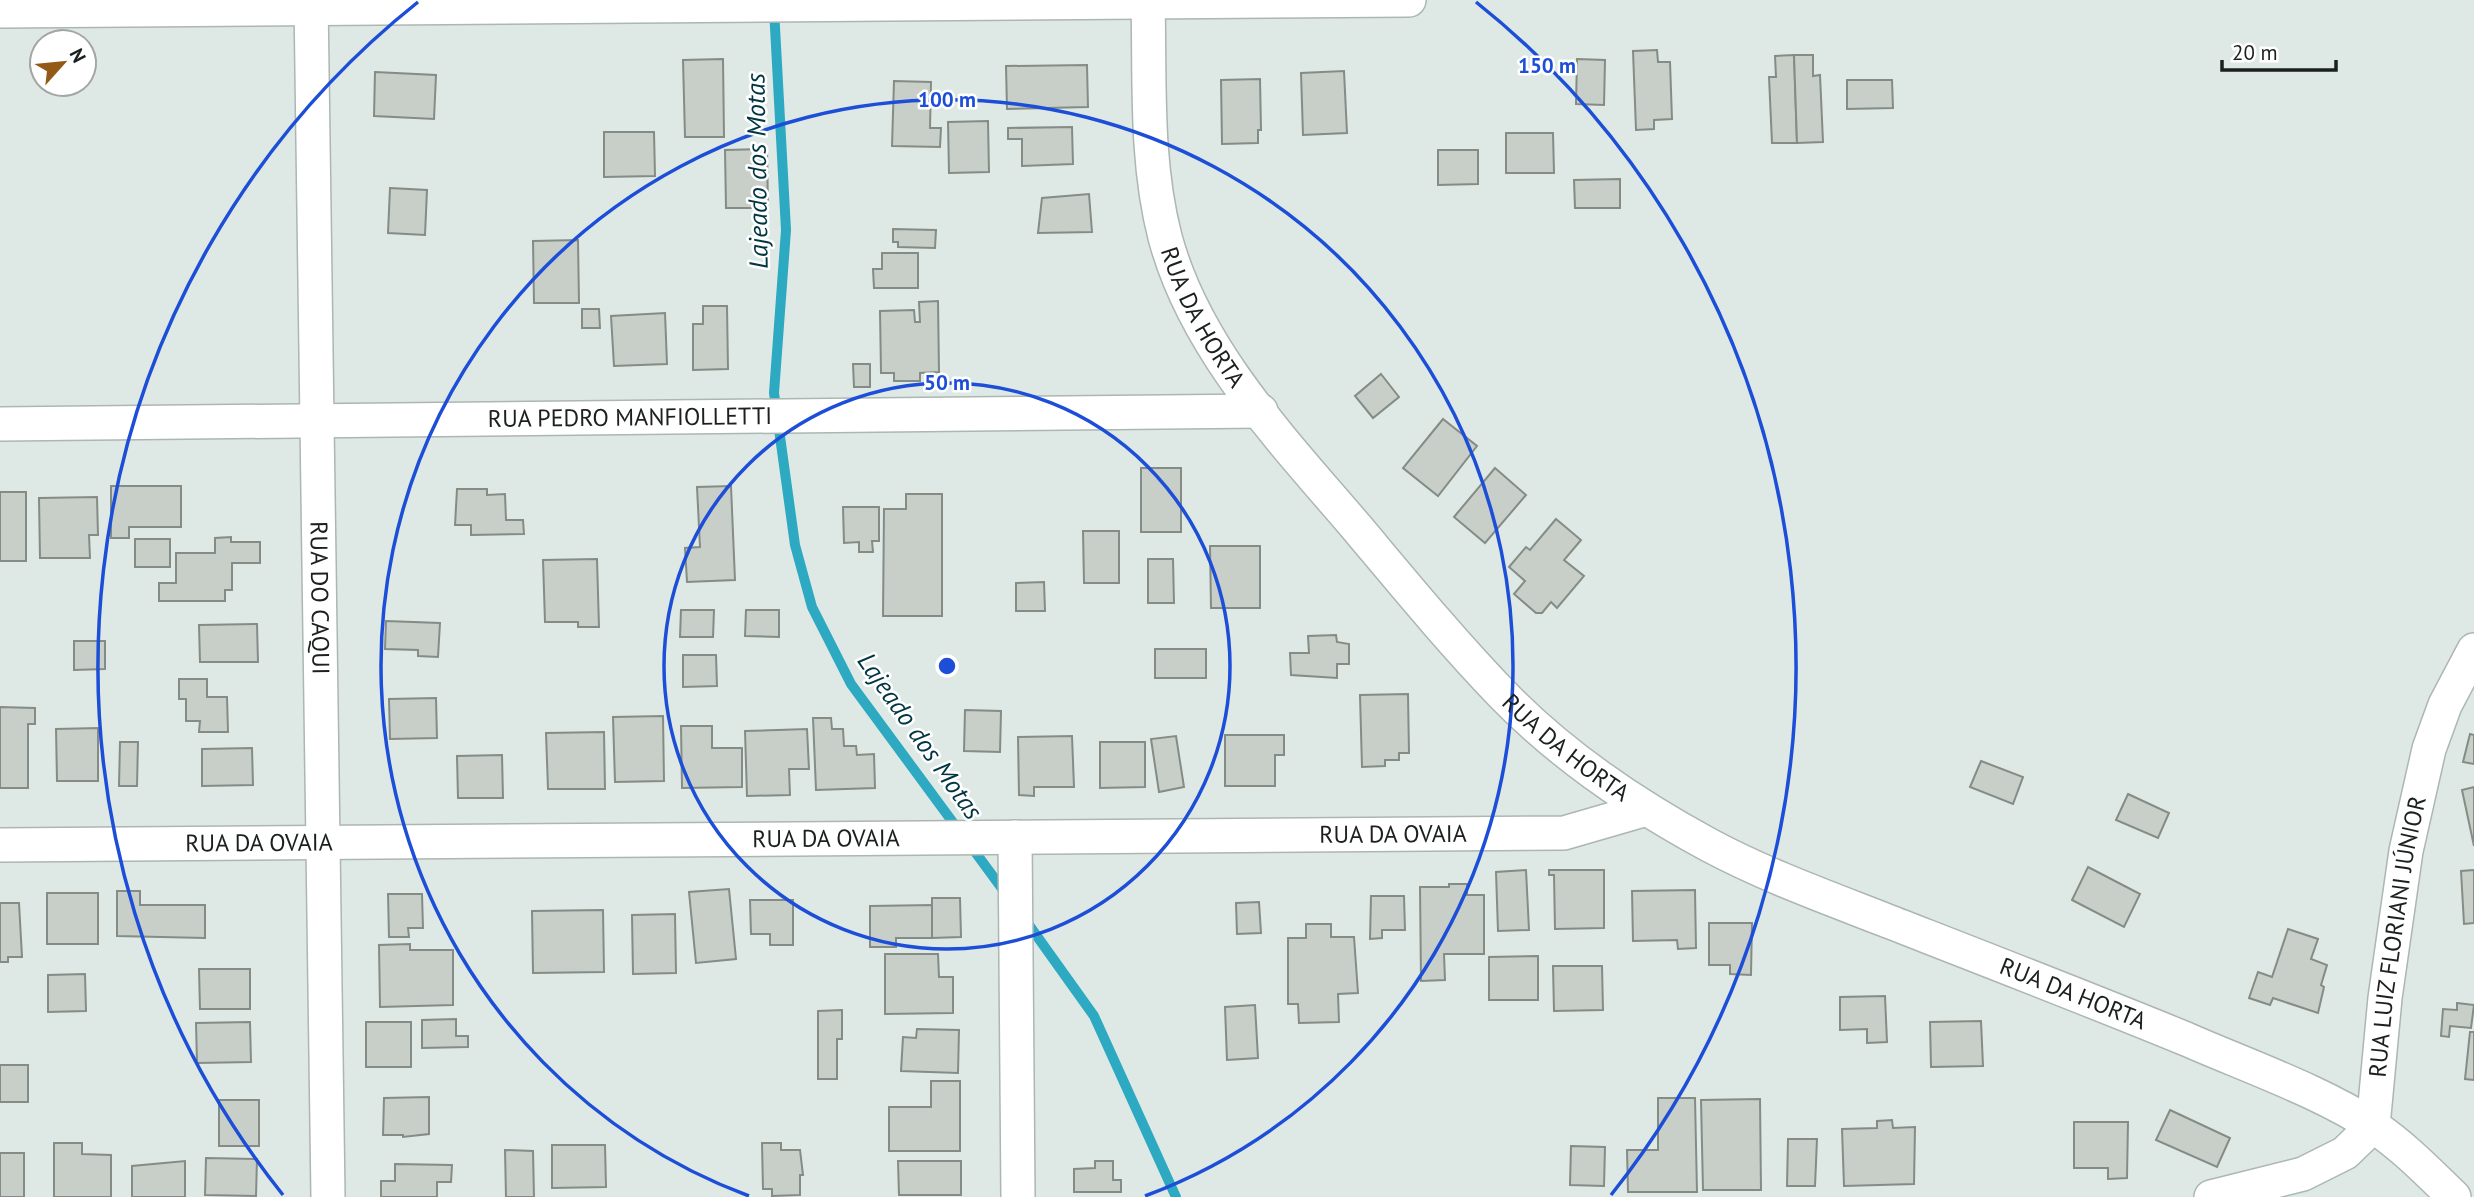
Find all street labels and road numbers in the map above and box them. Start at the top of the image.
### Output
street label: RUA DA HORTA [1154,243,1252,393]
street label: RUA PEDRO MANFIOLLETTI [488,400,772,434]
street label: RUA DO CAQUI [303,521,337,675]
street label: RUA DA HORTA [1496,687,1636,808]
street label: RUA LUIZ FLORIANI JÚNIOR [2362,793,2433,1079]
street label: RUA DA OVAIA [1319,818,1467,850]
street label: RUA DA OVAIA [752,822,900,854]
street label: RUA DA OVAIA [185,826,333,859]
street label: RUA DA HORTA [1995,950,2151,1036]

